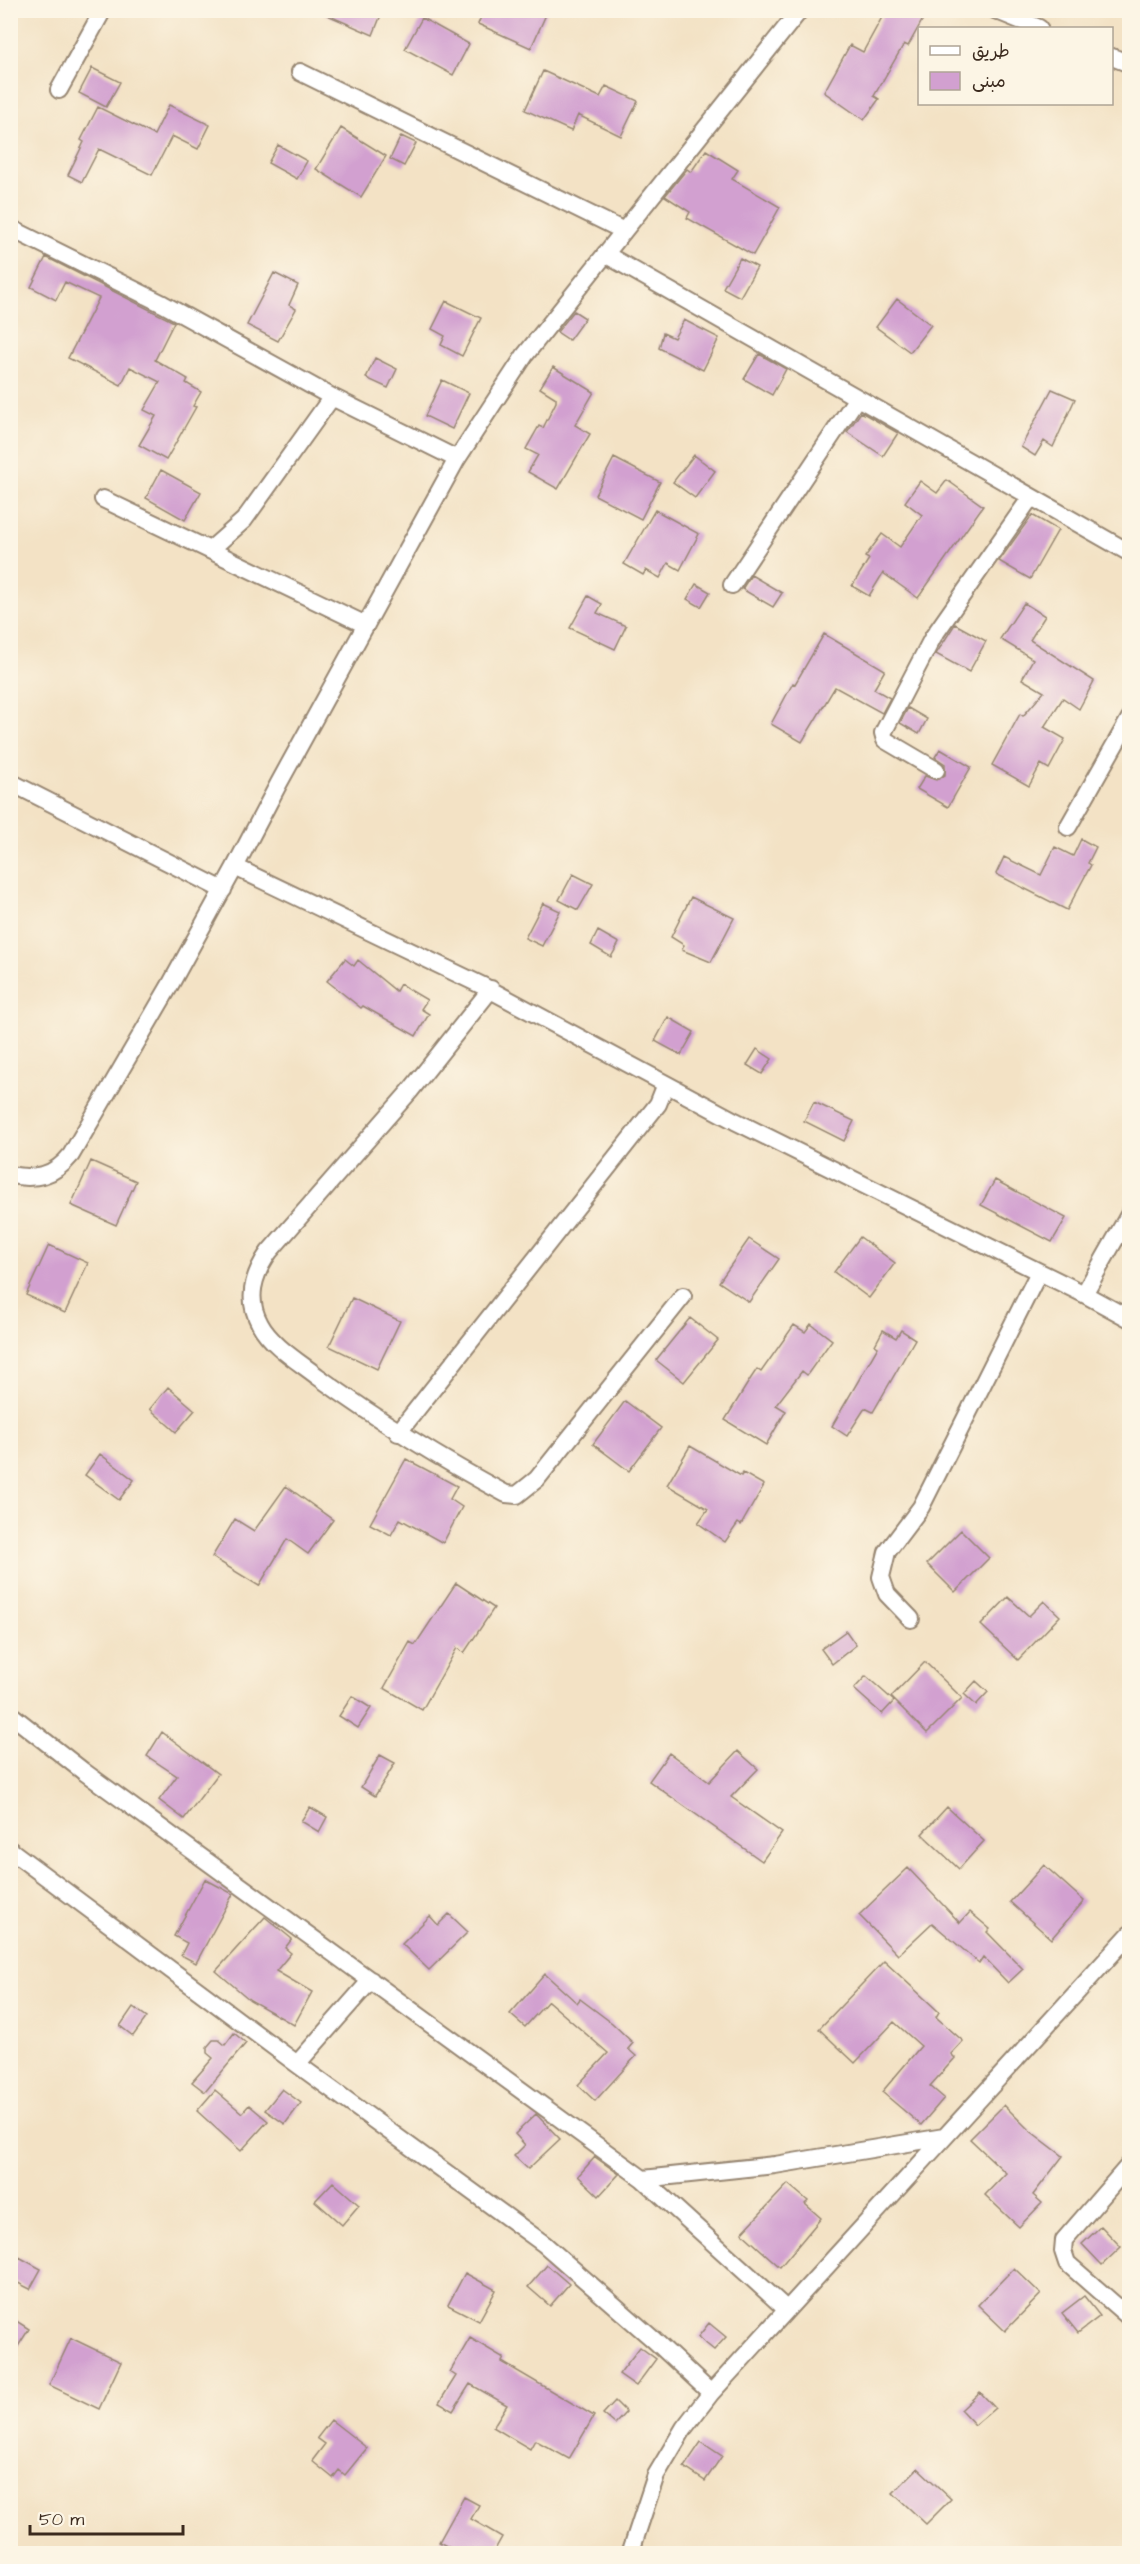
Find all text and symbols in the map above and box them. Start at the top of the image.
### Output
legend [918,27,1113,105]
text: طريق [972,39,1010,64]
text: مبنى [972,69,1006,94]
scale bar [30,2498,183,2536]
text: 50 m [39,2507,84,2532]

